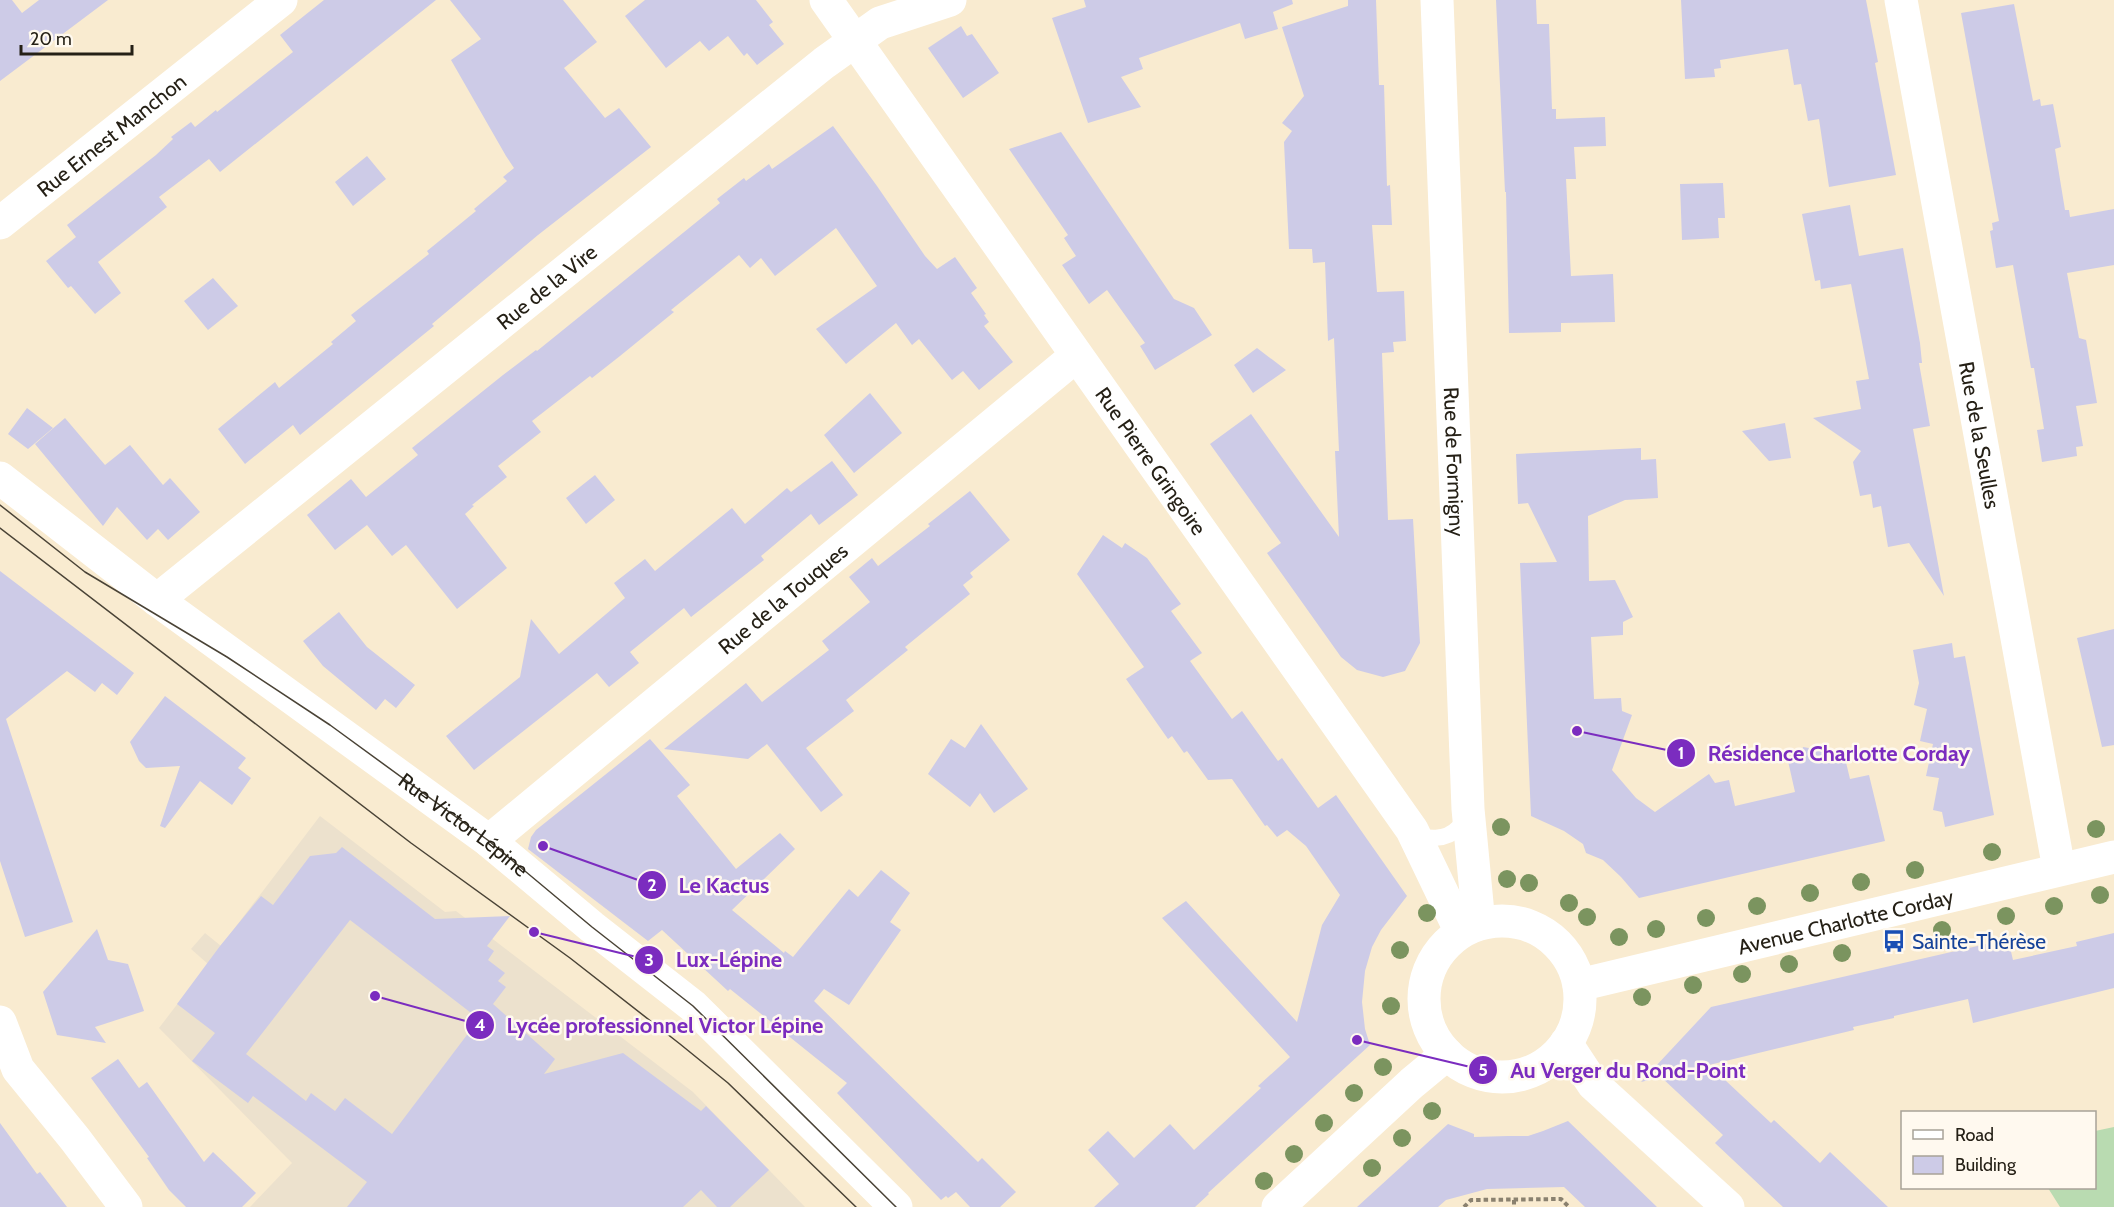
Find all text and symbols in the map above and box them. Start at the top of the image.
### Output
scale bar [21,18,132,56]
text: 20 m [30,28,72,50]
street label: Rue Ernest Manchon [32,68,191,201]
street label: Rue de la Vire [491,239,602,334]
street label: Rue de la Seulles [1954,359,2006,511]
street label: Rue Pierre Gringoire [1091,382,1212,540]
street label: Rue de Formigny [1439,386,1470,537]
street label: Rue de la Touques [713,537,853,659]
callout: Résidence Charlotte Corday [1666,733,1982,773]
text: Résidence Charlotte Corday [1708,740,1970,767]
text: 1 [1678,742,1684,764]
street label: Rue Victor Lépine [394,767,534,882]
callout: Le Kactus [637,865,782,905]
text: Le Kactus [679,872,769,899]
text: 2 [647,874,657,896]
street label: Avenue Charlotte Corday [1735,883,1956,959]
bus stop icon: Sainte-Thérèse [1881,928,1907,954]
place label: Sainte-Thérèse [1912,929,2046,954]
callout: Lux-Lépine [634,940,794,980]
text: Lux-Lépine [676,946,782,973]
text: 3 [644,949,654,971]
callout: Lycée professionnel Victor Lépine [465,1005,836,1045]
text: Lycée professionnel Victor Lépine [507,1012,823,1039]
text: 4 [474,1014,486,1036]
callout: Au Verger du Rond-Point [1468,1050,1757,1090]
text: Au Verger du Rond-Point [1510,1057,1746,1084]
text: 5 [1478,1059,1488,1081]
legend [1901,1111,2096,1189]
text: Road [1955,1124,1994,1146]
text: Building [1955,1154,2017,1176]

